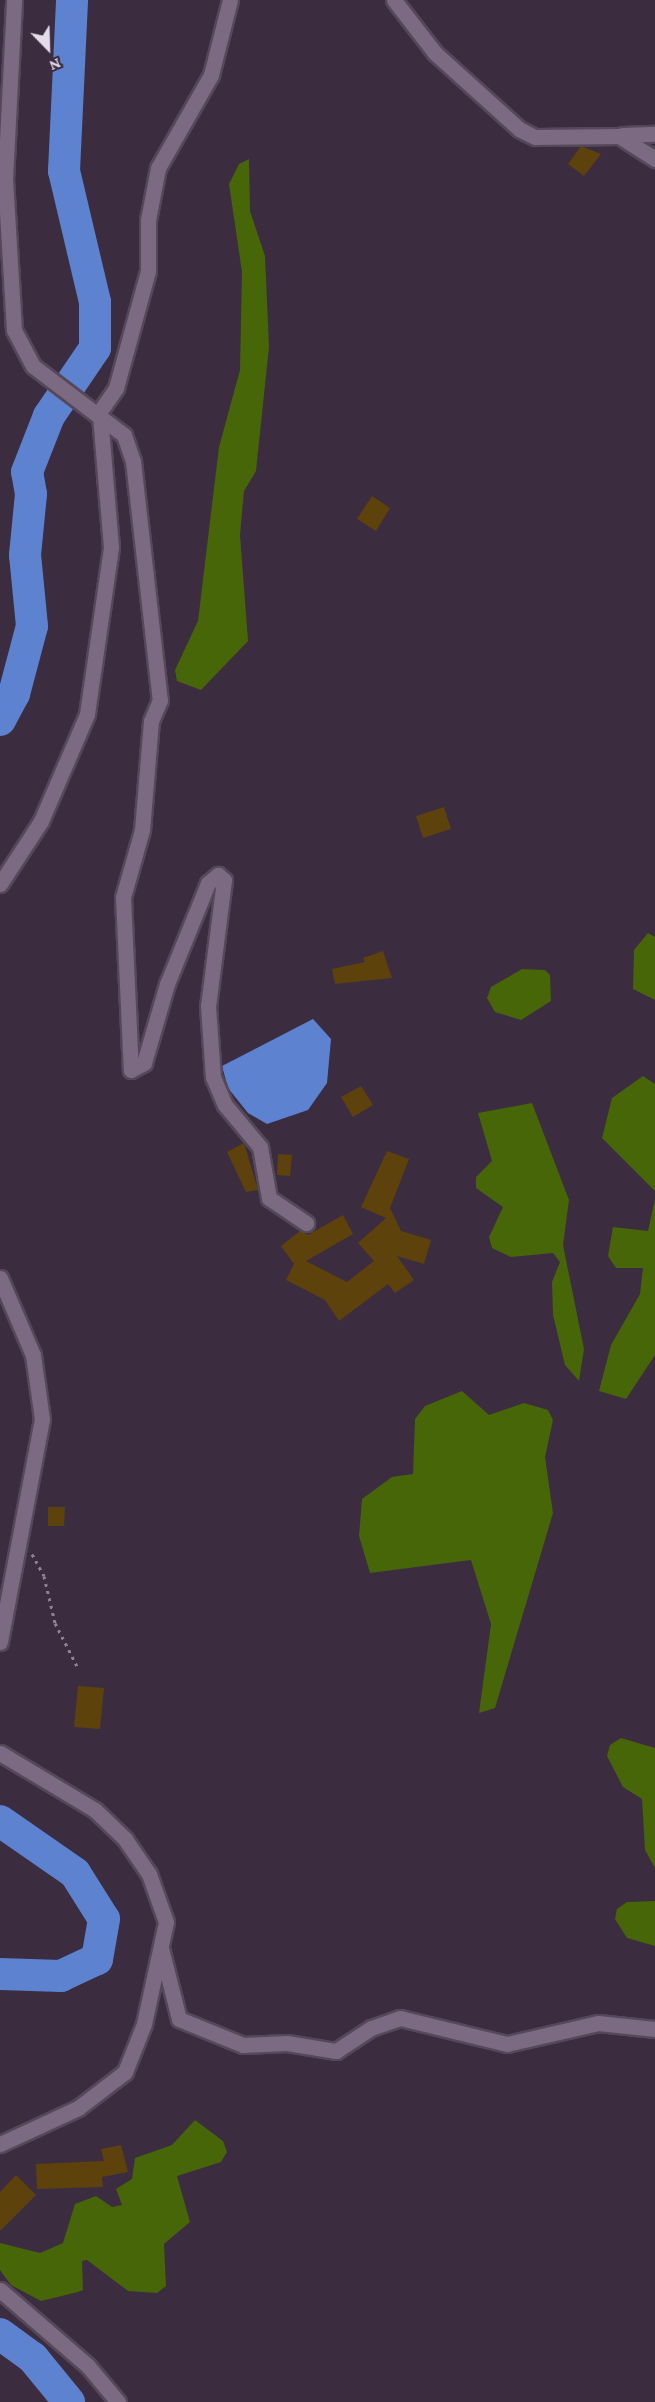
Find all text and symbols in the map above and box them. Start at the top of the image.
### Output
north arrow [18,18,78,78]
text: N [47,55,64,75]

